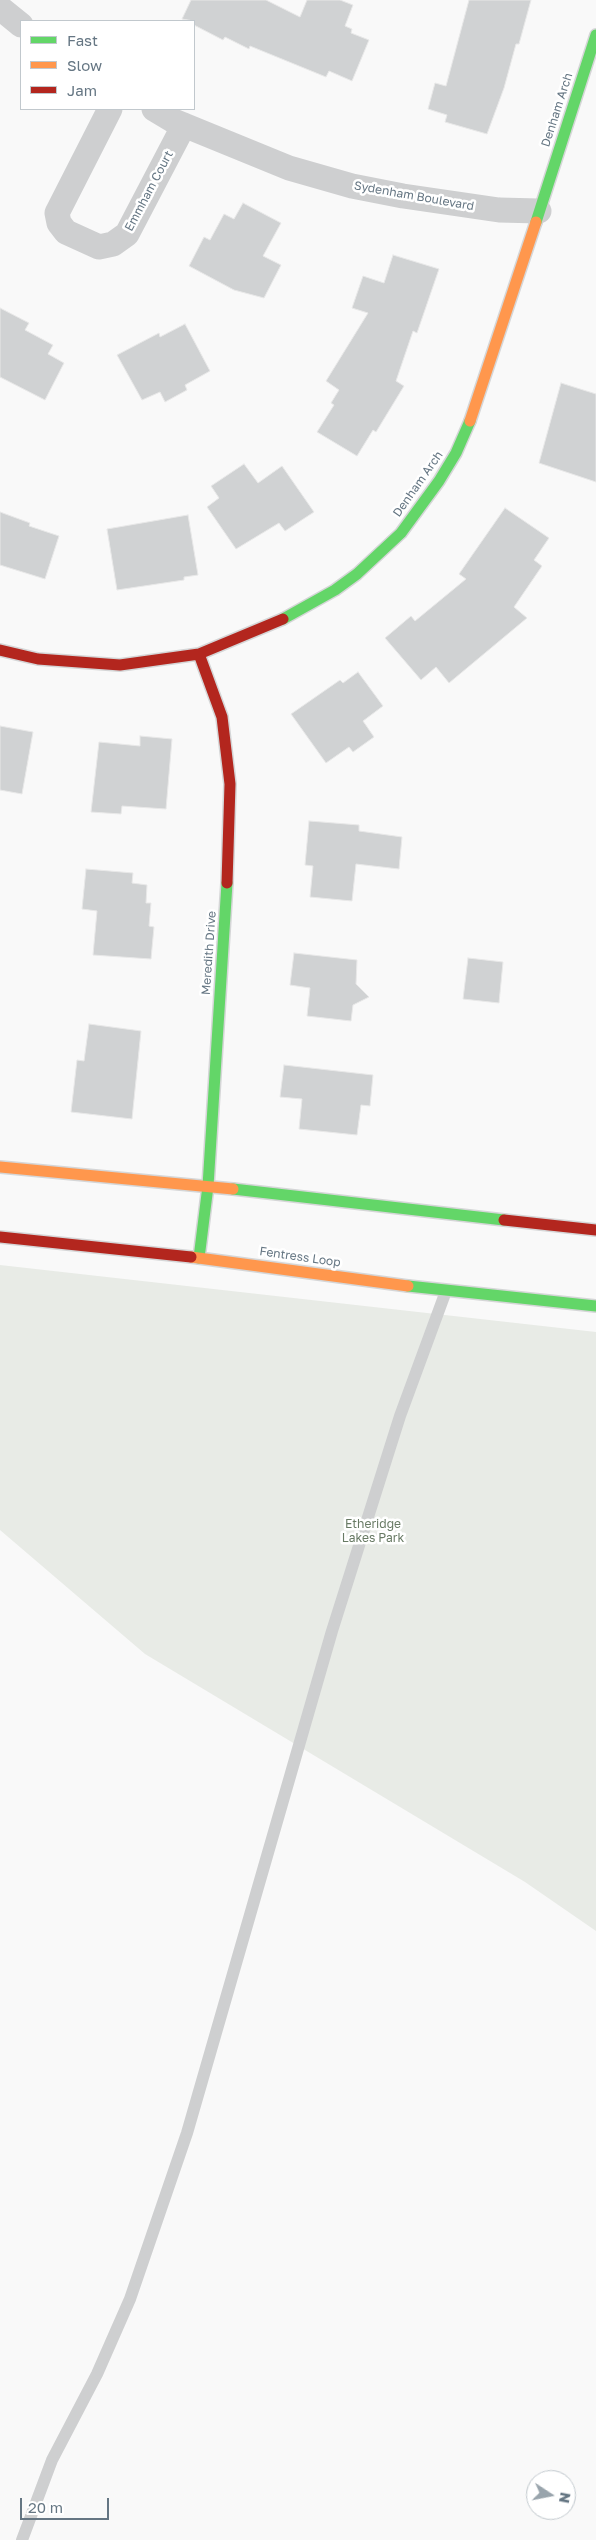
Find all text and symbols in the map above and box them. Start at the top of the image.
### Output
legend [20,20,195,110]
text: Fast [67,31,98,49]
text: Slow [67,56,102,74]
street label: Denham Arch [538,71,576,149]
text: Jam [67,81,97,99]
street label: Emmham Court [122,148,176,234]
street label: Sydenham Boulevard [353,178,475,214]
street label: Denham Arch [390,448,446,520]
street label: Meredith Drive [199,910,219,996]
street label: Fentress Loop [259,1244,341,1270]
park label: Etheridge Lakes Park [342,1517,404,1545]
north arrow [526,2470,576,2520]
scale bar [22,2488,111,2520]
text: N [556,2491,575,2505]
text: 20 m [28,2498,63,2516]

